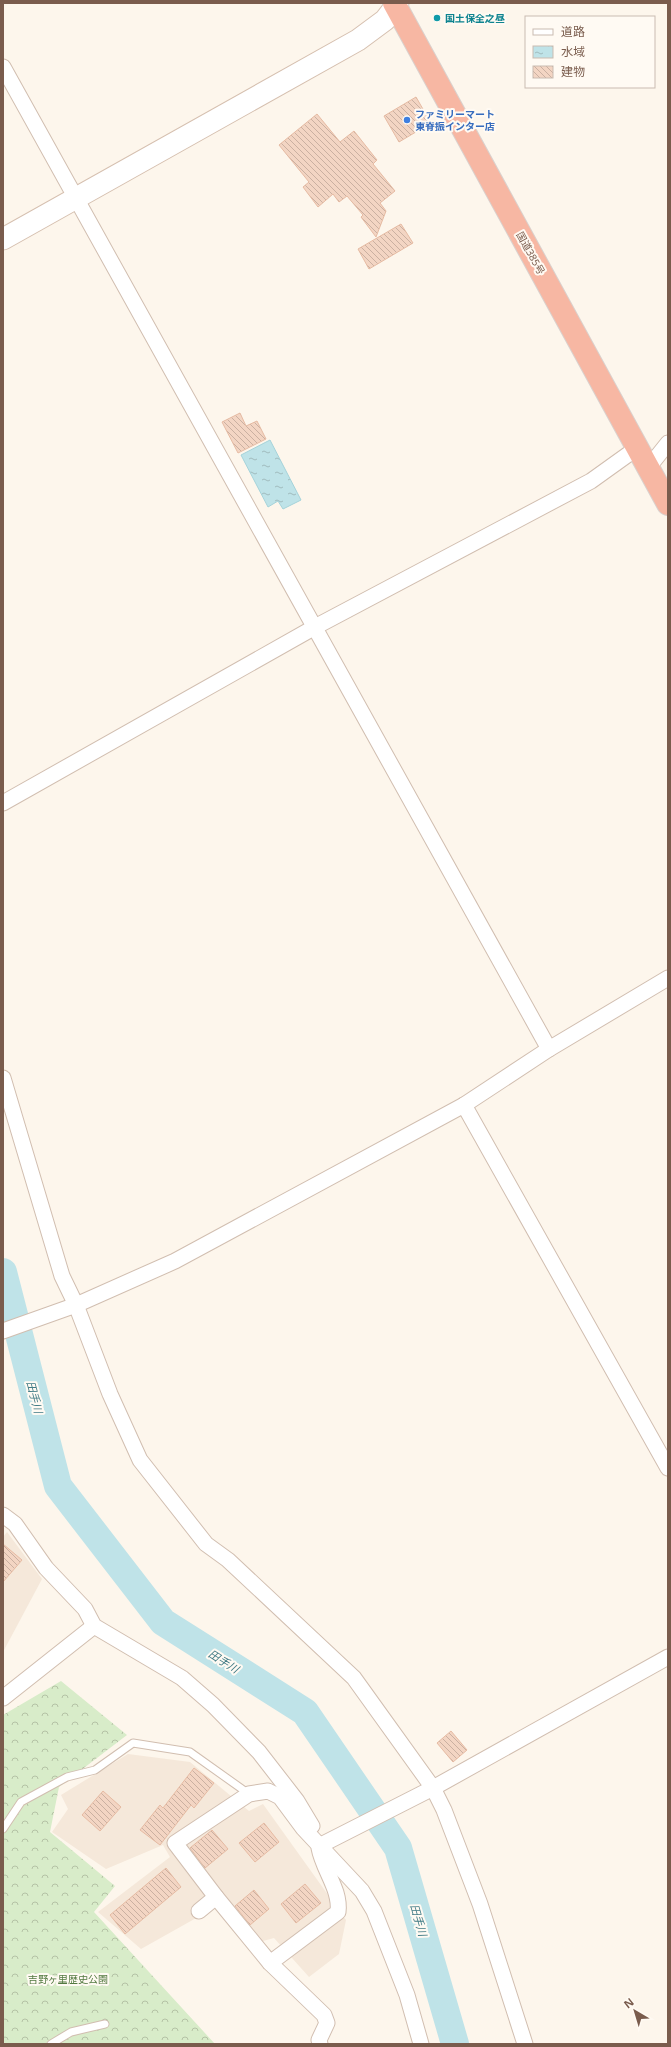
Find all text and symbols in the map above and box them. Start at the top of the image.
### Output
place label: 国土保全之昼 [445,11,505,25]
marker: 国土保全之昼 [432,13,442,23]
legend [525,16,655,88]
text: 道路 [561,23,585,40]
text: 水域 [561,43,585,60]
text: 建物 [561,63,585,80]
place label: ファミリーマート 東脊振インター店 [415,107,495,133]
marker: ファミリーマート 東脊振インター店 [402,115,412,125]
street label: 国道385号 [513,229,549,277]
water label: 田手川 [23,1379,47,1416]
water label: 田手川 [206,1646,243,1677]
water label: 田手川 [407,1902,431,1939]
park label: 吉野ヶ里歴史公園 [28,1972,108,1986]
north arrow [615,1991,655,2031]
text: N [620,1994,637,2011]

